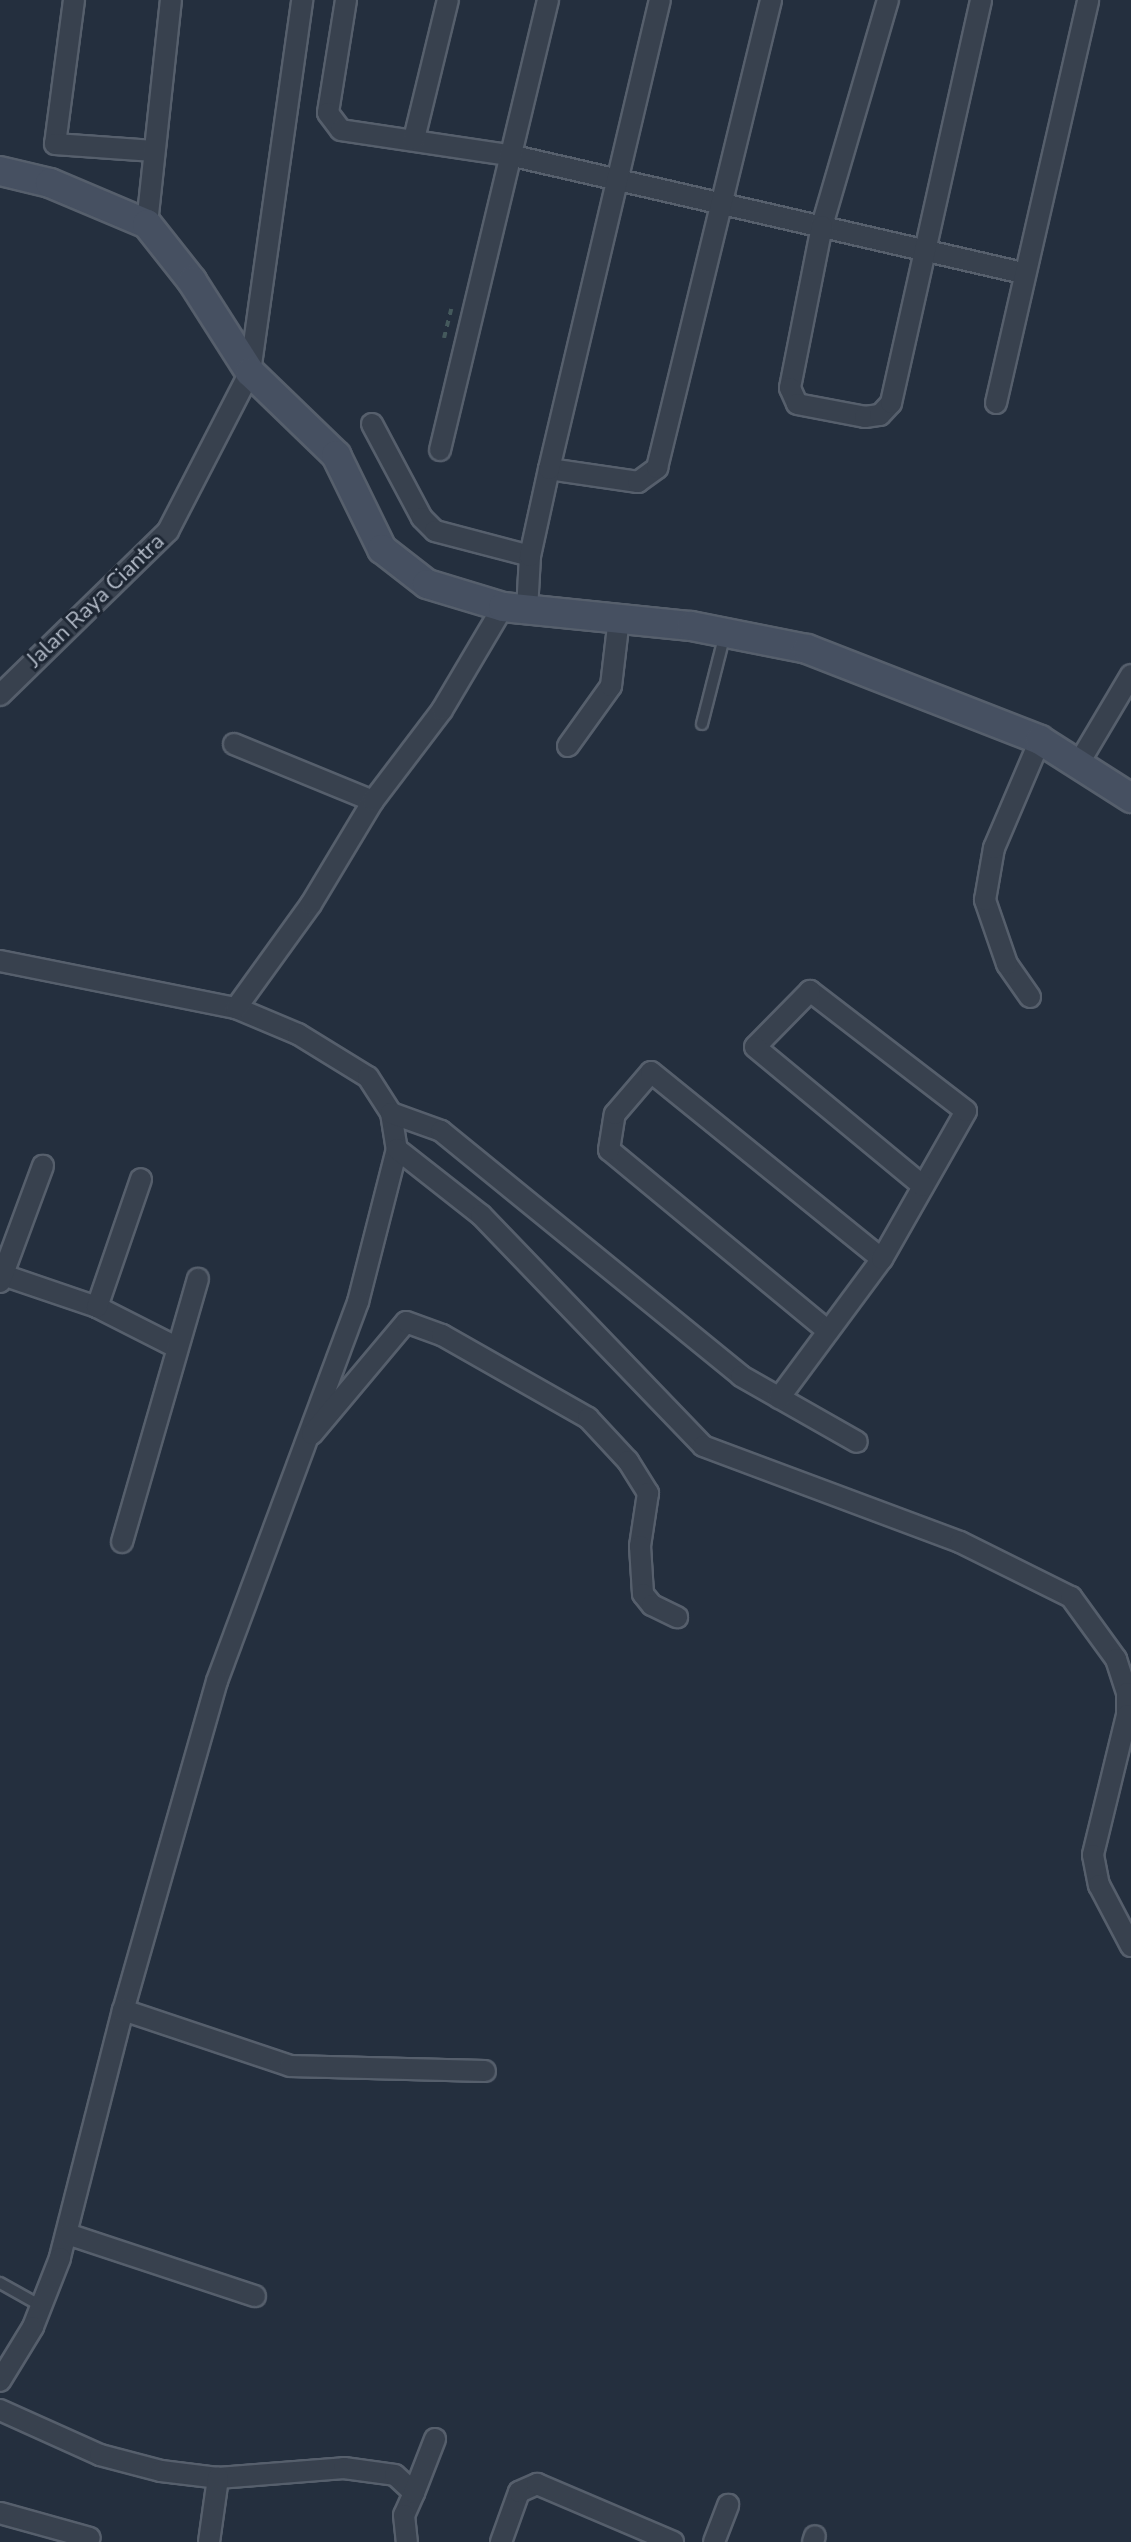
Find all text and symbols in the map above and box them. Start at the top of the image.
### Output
street label: Jalan Raya Ciantra [22,529,170,673]

